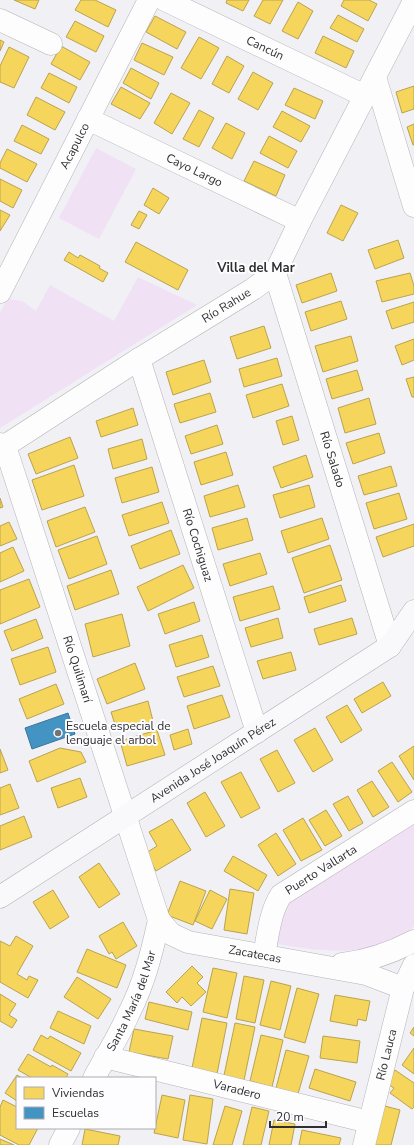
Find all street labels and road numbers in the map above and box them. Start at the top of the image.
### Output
street label: Cancún [243,32,287,64]
street label: Acapulco [56,120,93,172]
street label: Cayo Largo [163,150,226,191]
street label: Río Rahue [199,284,254,327]
street label: Río Salado [316,429,349,490]
street label: Río Cochiguaz [179,506,217,584]
street label: Río Quilimarí [59,634,96,706]
street label: Avenida José Joaquín Pérez [147,714,279,806]
street label: Puerto Vallarta [282,841,360,898]
street label: Zacatecas [227,941,283,967]
street label: Santa María del Mar [103,948,160,1054]
street label: Río Lauca [372,1028,400,1082]
street label: Varadero [210,1076,263,1103]

